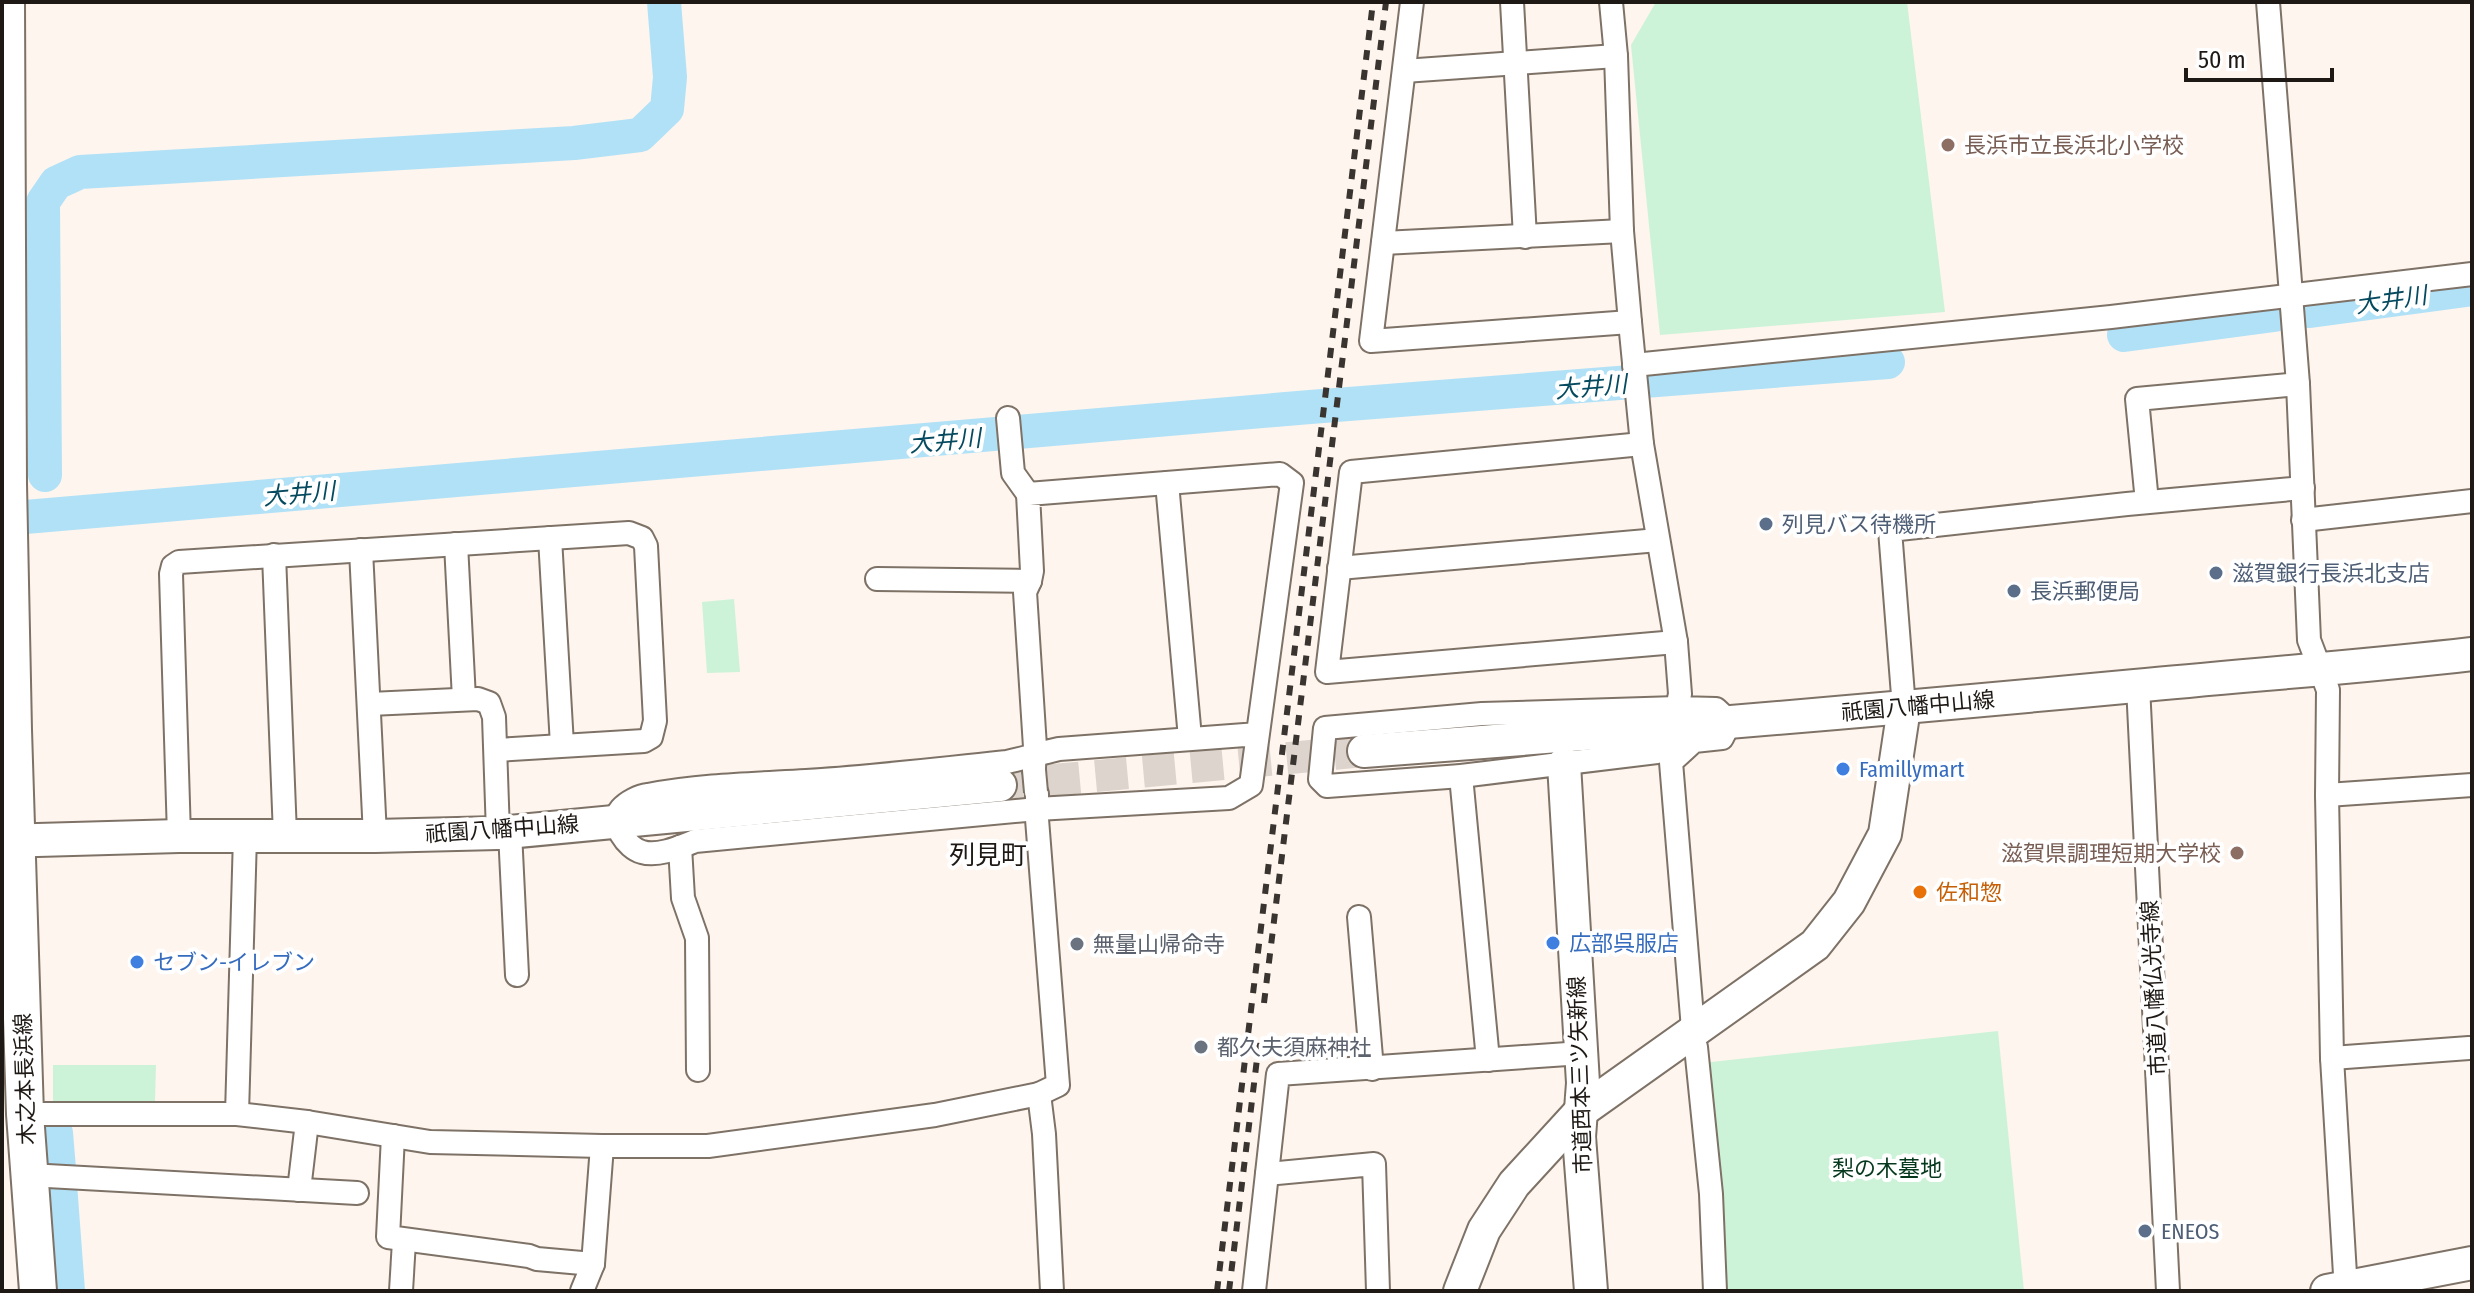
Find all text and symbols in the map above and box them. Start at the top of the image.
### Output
scale bar [2186,32,2332,82]
text: 50 m [2198,46,2246,74]
place label: 長浜市立長浜北小学校 [1964,132,2184,159]
marker: 長浜市立長浜北小学校 [1939,136,1957,154]
water label: 大井川 [2353,281,2432,319]
water label: 大井川 [1554,370,1631,404]
water label: 大井川 [908,424,985,458]
water label: 大井川 [262,477,339,511]
place label: 列見バス待機所 [1782,511,1936,538]
marker: 列見バス待機所 [1757,515,1775,533]
place label: 滋賀銀行長浜北支店 [2232,560,2430,587]
marker: 滋賀銀行長浜北支店 [2207,564,2225,582]
place label: 長浜郵便局 [2030,578,2140,605]
marker: 長浜郵便局 [2005,582,2023,600]
street label: 祇園八幡中山線 [1840,686,1996,726]
place label: Famillymart [1859,756,1965,783]
marker: Famillymart [1834,760,1852,778]
street label: 祇園八幡中山線 [424,810,580,848]
district label: 列見町 [949,840,1027,871]
place label: 滋賀県調理短期大学校 [2001,840,2221,867]
marker: 滋賀県調理短期大学校 [2228,844,2246,862]
place label: 佐和惣 [1936,879,2002,906]
marker: 佐和惣 [1911,883,1929,901]
street label: 市道八幡仏光寺線 [2136,899,2172,1077]
place label: 広部呉服店 [1569,930,1679,957]
place label: 無量山帰命寺 [1093,931,1225,958]
marker: 広部呉服店 [1544,934,1562,952]
marker: 無量山帰命寺 [1068,935,1086,953]
place label: セブン-イレブン [153,949,315,976]
marker: セブン-イレブン [128,953,146,971]
street label: 市道西本三ツ矢新線 [1563,976,1597,1174]
street label: 木之本長浜線 [9,1013,41,1145]
place label: 都久夫須麻神社 [1217,1034,1371,1061]
marker: 都久夫須麻神社 [1192,1038,1210,1056]
park label: 梨の木墓地 [1832,1155,1942,1182]
place label: ENEOS [2161,1218,2220,1245]
marker: ENEOS [2136,1222,2154,1240]

